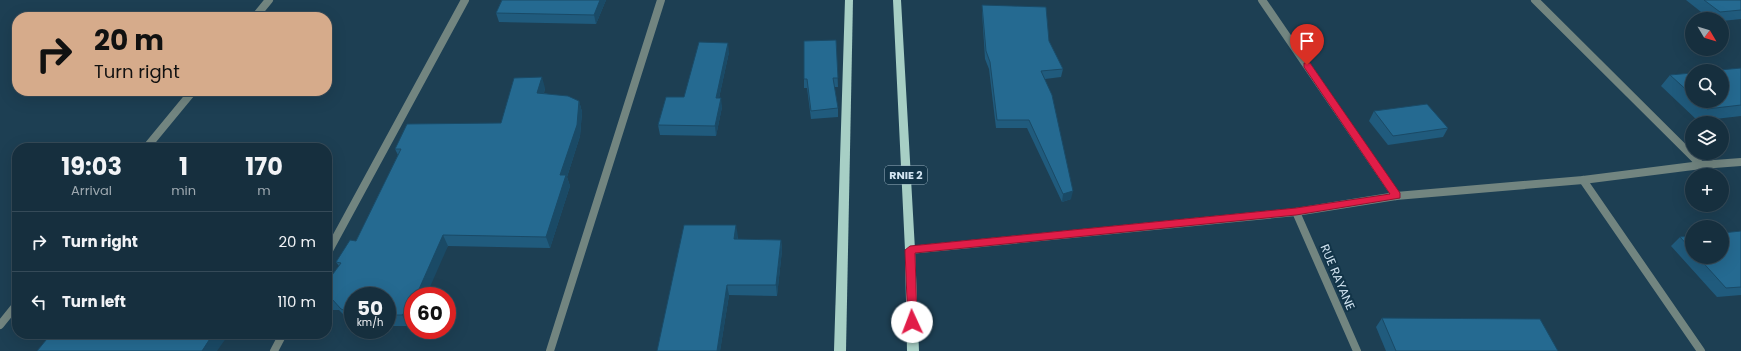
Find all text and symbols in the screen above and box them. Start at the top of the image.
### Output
north arrow [1685,12,1729,56]
map controls [1685,12,1729,264]
text: 20 m [94,21,164,60]
pin [1290,24,1324,65]
icon: right [28,28,80,80]
icon: arrive [1296,30,1318,52]
text: Turn right [94,59,180,84]
button: search [1685,64,1729,108]
button: layers [1685,116,1729,160]
text: 19:03 [61,150,122,183]
text: 1 [179,150,188,183]
text: 170 [245,150,283,183]
road number: RNIE 2 [885,166,927,184]
button: + [1685,168,1729,212]
text: Arrival [71,181,112,200]
text: min [171,181,196,200]
text: m [257,181,271,200]
button: − [1685,220,1729,264]
icon: right [28,231,50,253]
text: Turn right [62,231,138,252]
text: 20 m [278,231,316,252]
street label: RUE RAYANE [1317,242,1359,312]
speed limit sign: 60 [404,287,456,339]
icon: left [28,291,50,313]
text: Turn left [62,291,126,312]
text: 110 m [278,291,316,312]
text: 50 [357,294,383,322]
position arrow [891,301,933,343]
text: km/h [357,315,383,330]

